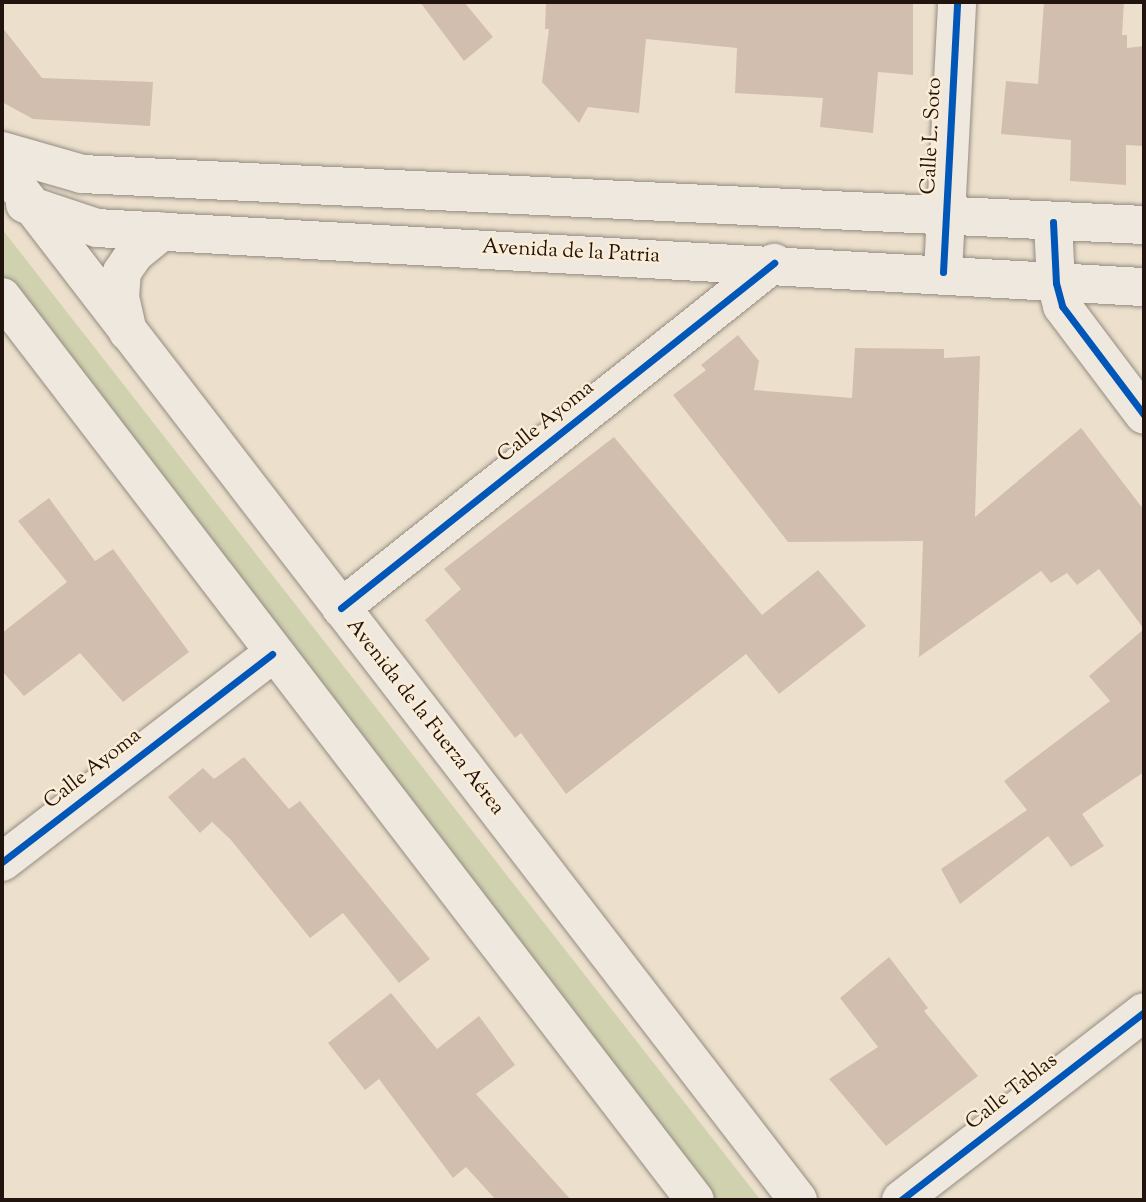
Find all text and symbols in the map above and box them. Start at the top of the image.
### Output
street label: Calle L. Soto [916,77,948,195]
street label: Avenida de la Patria [481,235,661,269]
street label: Calle Ayoma [493,376,599,468]
street label: Avenida de la Fuerza Aérea [340,614,510,820]
street label: Calle Ayoma [39,723,147,815]
street label: Calle Tablas [961,1048,1063,1136]

